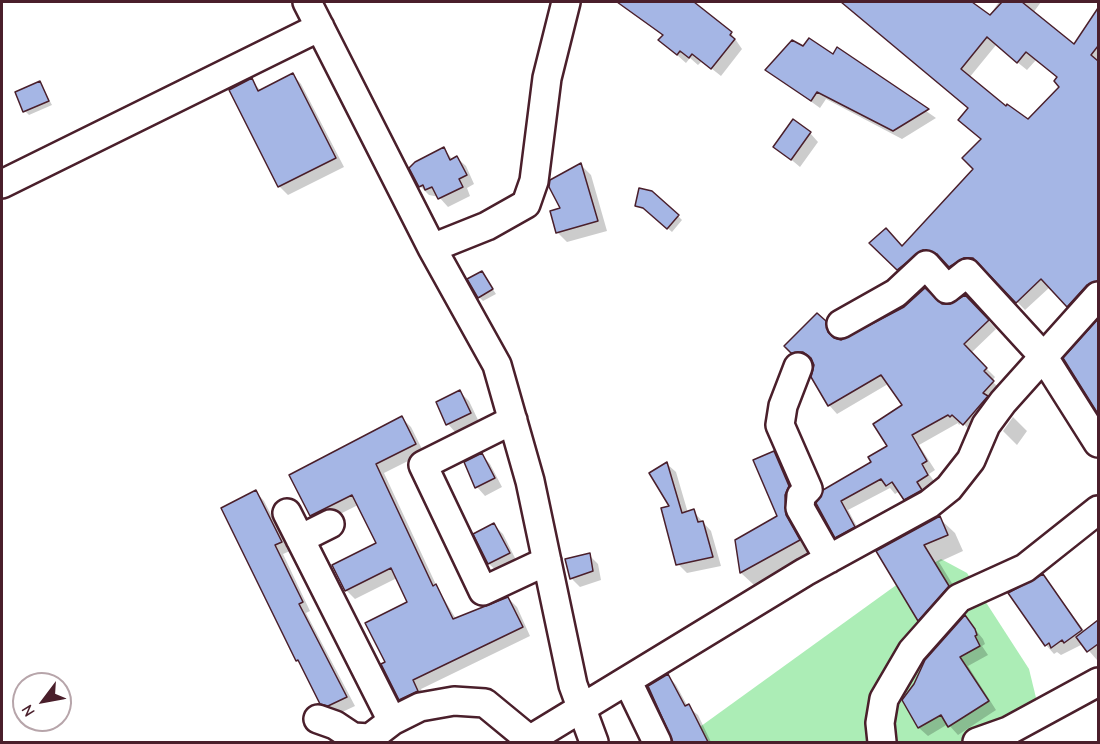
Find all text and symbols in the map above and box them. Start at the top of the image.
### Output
north arrow [12,672,72,732]
text: N [18,701,39,720]

